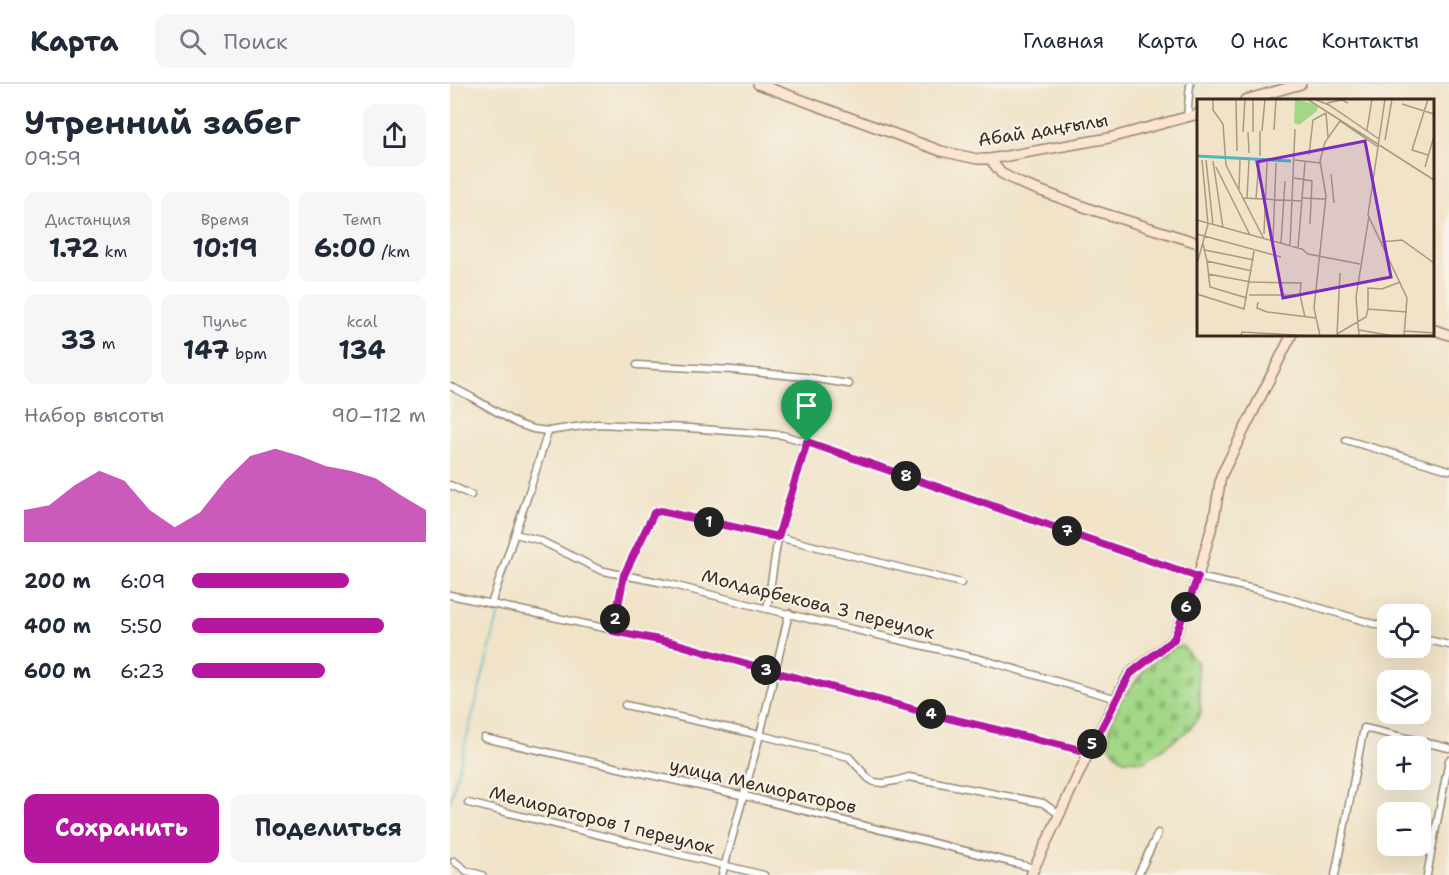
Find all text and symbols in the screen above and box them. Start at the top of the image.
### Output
search box [155,14,575,68]
text: Карта [30,22,119,60]
icon: search [176,25,209,58]
text: Поиск [224,27,288,56]
text: Главная [1023,27,1104,55]
text: Карта [1137,27,1197,55]
text: О нас [1230,27,1288,55]
text: Контакты [1321,27,1419,55]
inset map [1197,99,1434,336]
text: Утренний забег [24,100,301,145]
button: share [363,104,426,167]
street label: Абай даңғылы [976,108,1110,152]
text: 09:59 [24,145,81,171]
text: Дистанция [45,209,131,230]
text: Время [201,209,249,230]
text: Темп [343,209,381,230]
text: 1.72 [49,230,99,265]
text: 10:19 [192,230,258,265]
text: 6:00 [314,230,376,265]
text: km [99,241,127,262]
text: /km [376,241,410,262]
text: Пульс [203,311,247,332]
text: kcal [346,311,378,332]
text: 33 [60,322,96,357]
text: 147 [183,332,229,367]
text: 134 [338,332,386,367]
text: m [96,333,116,354]
text: bpm [229,343,267,364]
pin [781,380,832,442]
icon: arrive [790,389,823,422]
text: Набор высоты [24,402,164,428]
text: 90–112 m [331,402,426,428]
pin: 8 [891,461,921,491]
text: 8 [900,465,912,486]
pin: 1 [694,507,724,537]
text: 1 [705,511,713,532]
pin: 7 [1052,516,1082,546]
text: 7 [1061,520,1073,541]
street label: Молдарбекова 3 переулок [699,563,937,645]
text: 200 m [24,568,91,594]
text: 6:09 [120,568,166,594]
pin: 6 [1171,592,1201,622]
text: 6 [1180,596,1192,617]
pin: 2 [600,604,630,634]
map controls [1377,604,1431,856]
button: locate [1377,604,1431,658]
text: 2 [609,608,621,629]
text: 400 m [24,613,91,639]
text: 5:50 [120,613,163,639]
pin: 3 [751,655,781,685]
text: 600 m [24,658,91,684]
text: 6:23 [120,658,165,684]
text: 3 [760,659,772,680]
button: layers [1377,670,1431,724]
pin: 4 [916,699,946,729]
text: 4 [925,703,937,724]
pin: 5 [1077,729,1107,759]
text: 5 [1087,733,1097,754]
button: + [1377,736,1431,790]
street label: улица Мелиораторов [667,753,859,819]
street label: Мелиораторов 1 переулок [487,780,718,860]
button: Сохранить [24,794,219,863]
button: Поделиться [231,794,426,863]
button: − [1377,802,1431,856]

